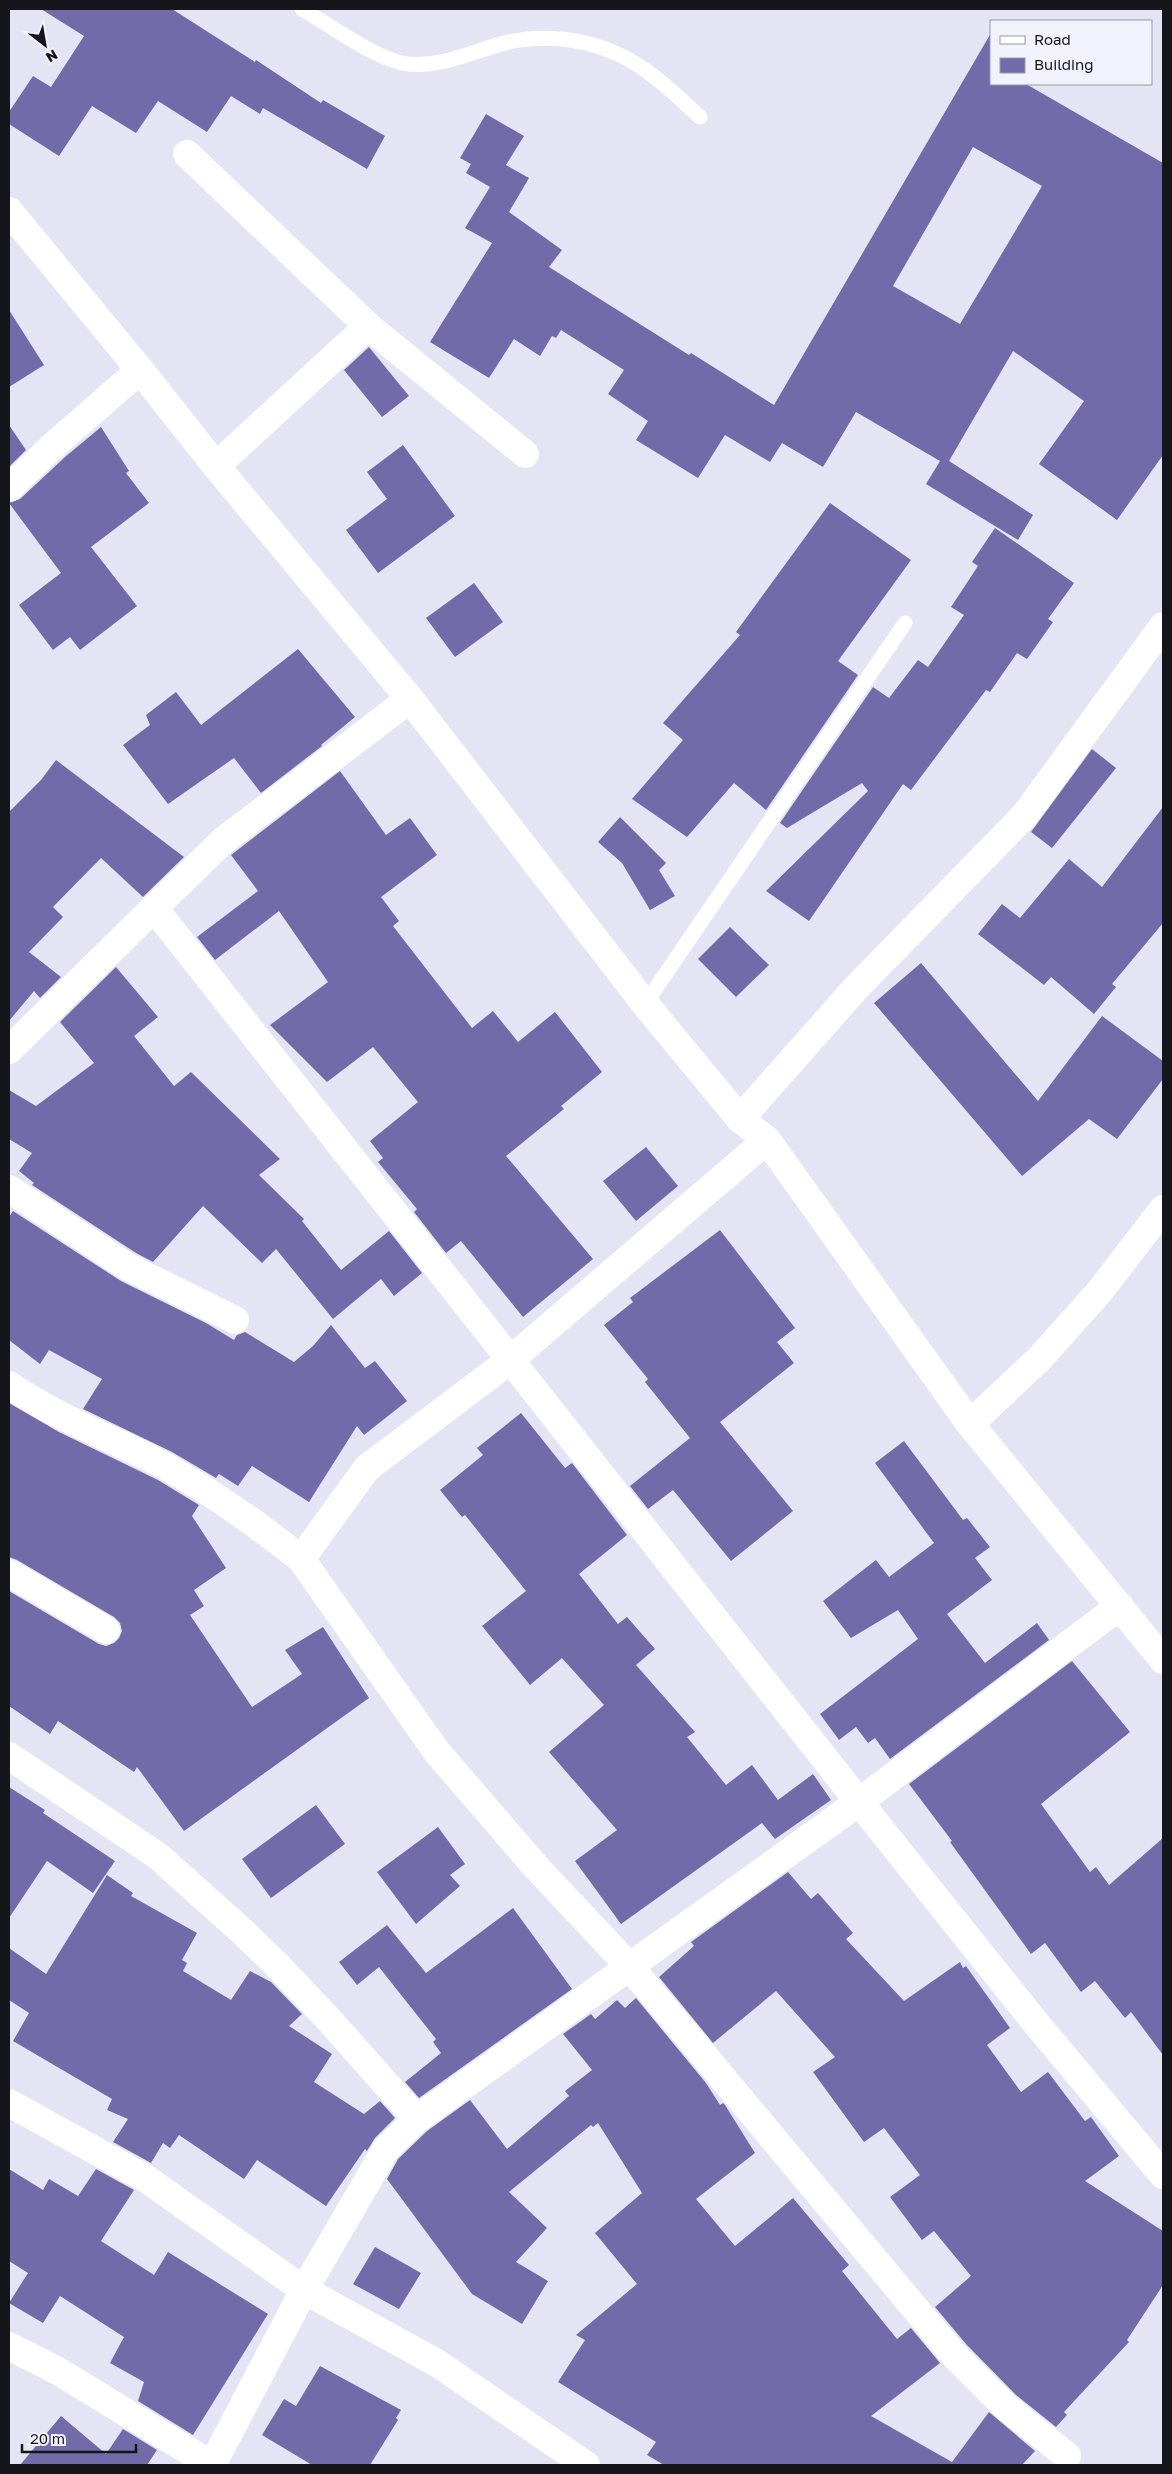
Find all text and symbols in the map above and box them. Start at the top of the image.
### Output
north arrow [20,20,70,70]
legend [990,20,1152,85]
text: Road [1034,30,1071,48]
text: N [43,47,61,67]
text: Building [1034,55,1094,73]
scale bar [22,2422,136,2454]
text: 20 m [30,2429,65,2447]

